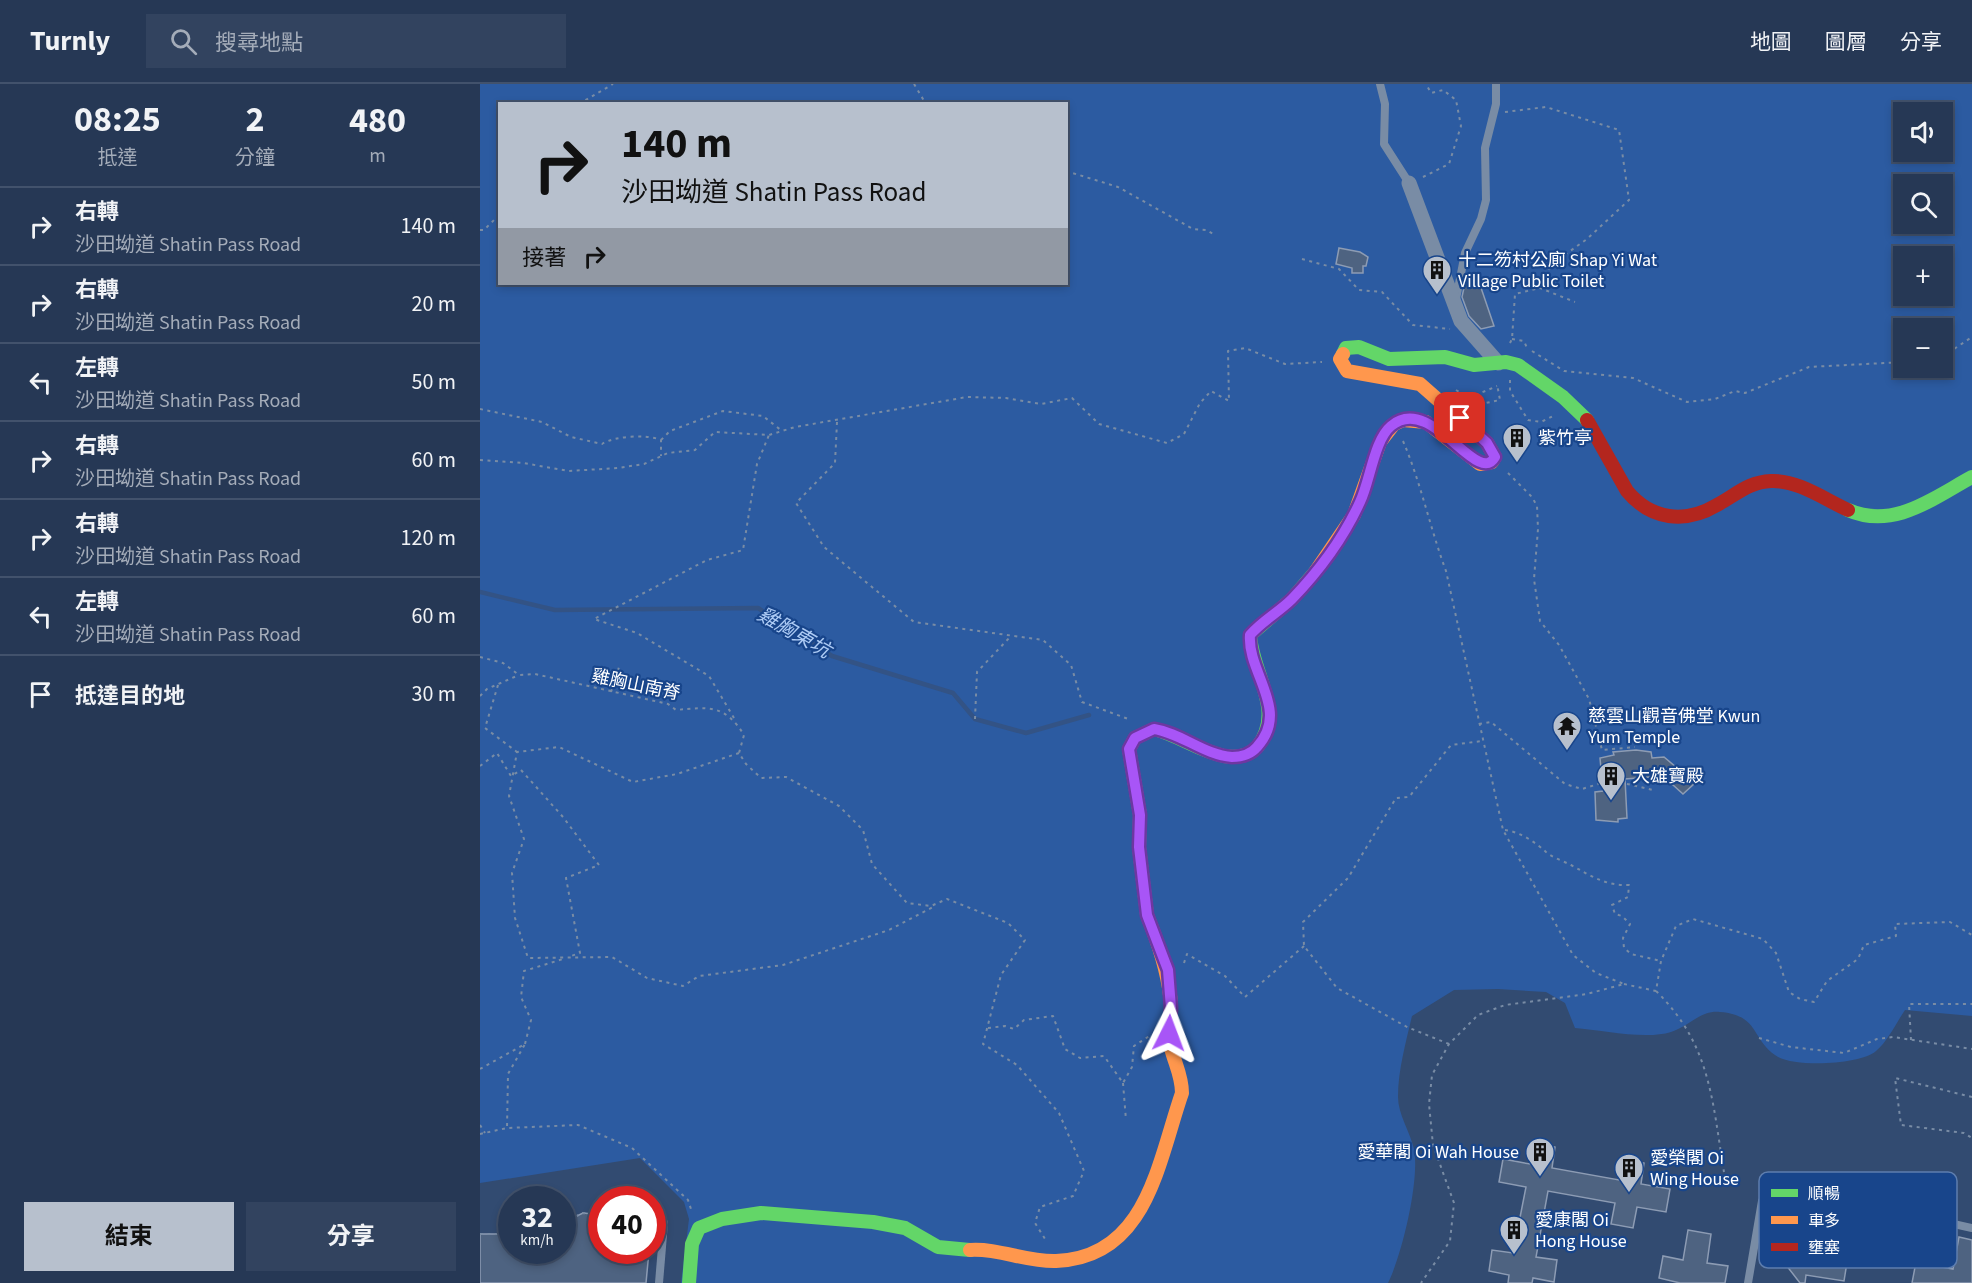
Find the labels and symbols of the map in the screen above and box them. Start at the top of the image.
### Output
place label: 十二笏村公廁 Shap Yi Wat Village Public Toilet [1458,248,1657,294]
building icon: 十二笏村公廁 Shap Yi Wat Village Public Toilet [1421,254,1453,296]
pin [1434,392,1485,443]
building icon: 紫竹亭 [1501,422,1533,464]
place label: 紫竹亭 [1538,426,1592,451]
water label: 雞胸東坑 [752,601,838,667]
street label: 雞胸山南脊 [589,663,683,707]
place label: 慈雲山觀音佛堂 Kwun Yum Temple [1587,704,1760,750]
temple icon: 慈雲山觀音佛堂 Kwun Yum Temple [1551,710,1583,752]
building icon: 大雄寶殿 [1595,760,1627,802]
place label: 大雄寶殿 [1632,764,1704,789]
position arrow [1137,1001,1201,1065]
building icon: 愛華閣 Oi Wah House [1524,1136,1556,1178]
place label: 愛華閣 Oi Wah House [1357,1140,1519,1165]
place label: 愛榮閣 Oi Wing House [1650,1146,1739,1192]
building icon: 愛榮閣 Oi Wing House [1613,1152,1645,1194]
legend [1759,1172,1957,1268]
text: 順暢 [1808,1183,1840,1205]
speed limit sign: 40 [588,1186,666,1264]
place label: 愛康閣 Oi Hong House [1535,1208,1627,1254]
text: 車多 [1808,1210,1840,1232]
building icon: 愛康閣 Oi Hong House [1498,1214,1530,1256]
text: 壅塞 [1808,1237,1840,1259]

